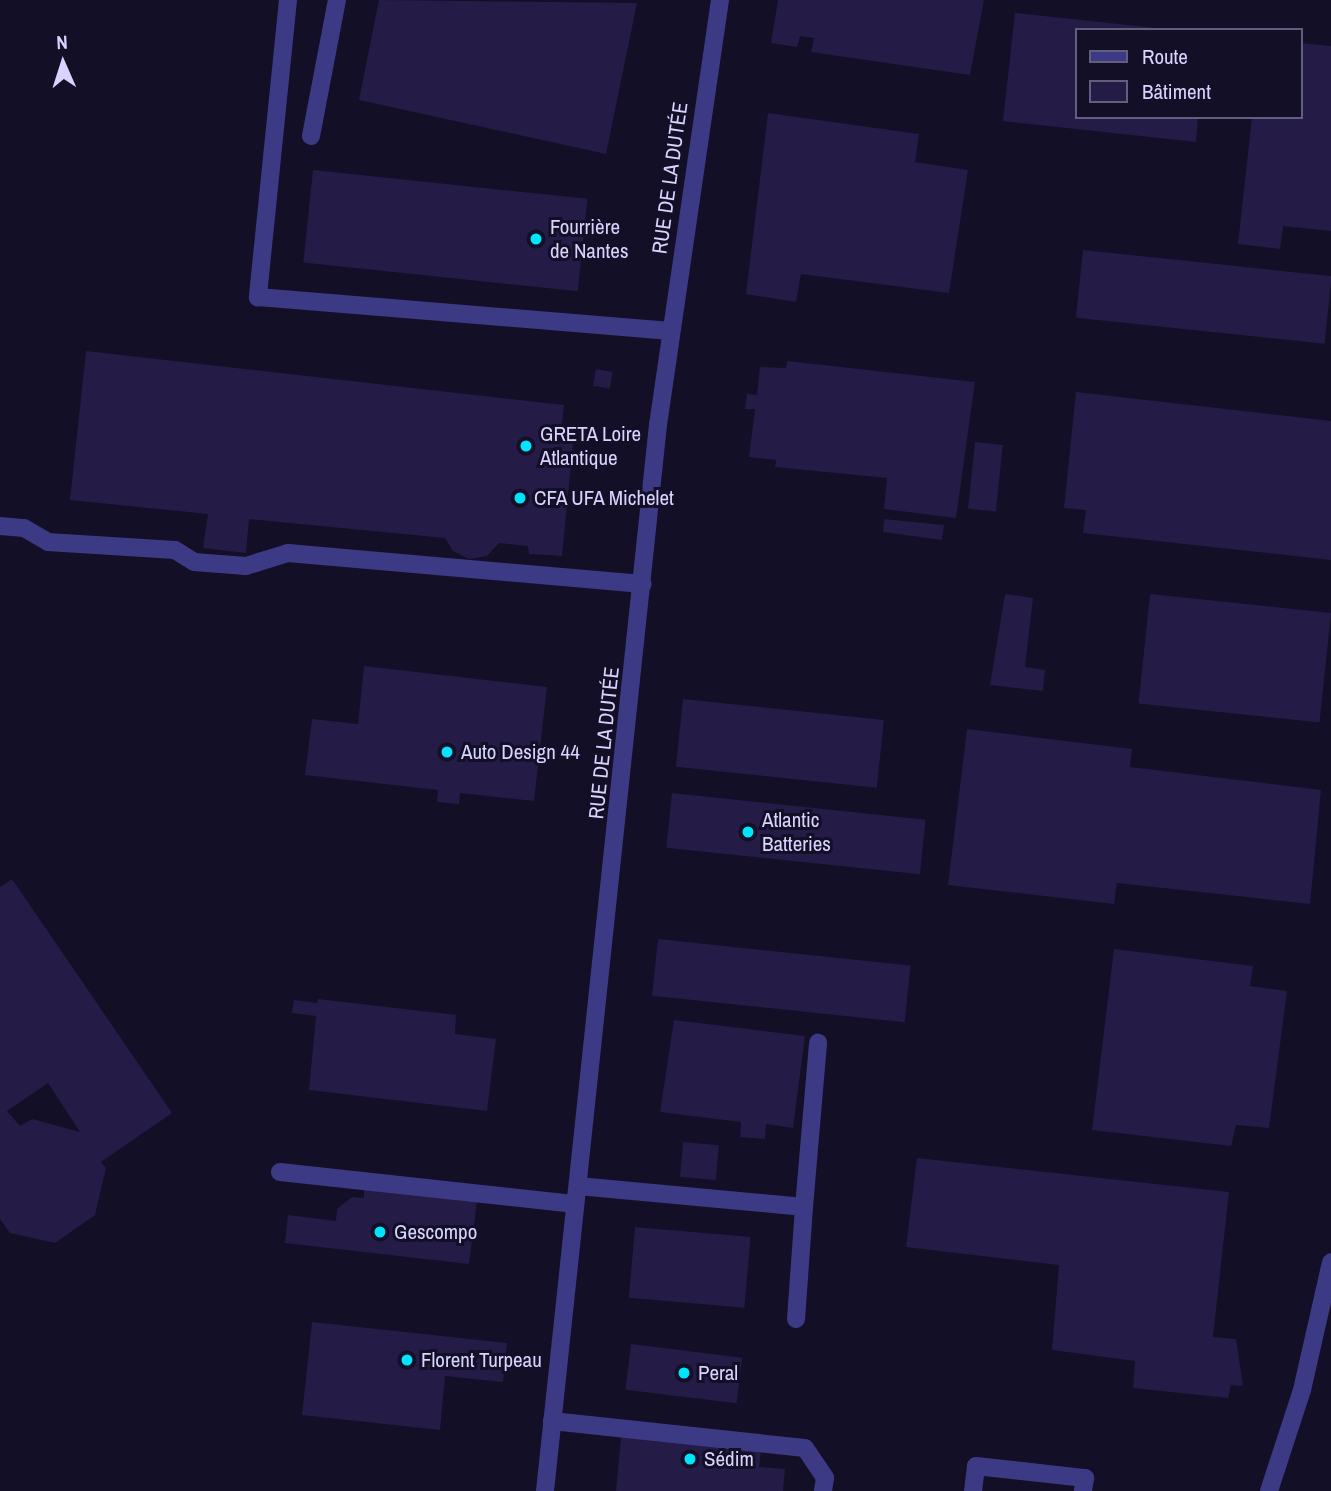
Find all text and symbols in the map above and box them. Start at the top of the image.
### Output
north arrow [28,28,98,98]
legend [1076,28,1303,119]
text: N [56,29,68,55]
text: Route [1142,42,1188,71]
text: Bâtiment [1142,77,1211,106]
street label: RUE DE LA DUTÉE [647,100,693,256]
place label: Fourrière de Nantes [550,214,628,264]
marker: Fourrière de Nantes [528,231,544,247]
place label: GRETA Loire Atlantique [540,421,642,471]
marker: GRETA Loire Atlantique [518,438,534,454]
place label: CFA UFA Michelet [534,485,676,511]
marker: CFA UFA Michelet [512,490,528,506]
street label: RUE DE LA DUTÉE [583,665,625,821]
place label: Auto Design 44 [461,739,580,765]
marker: Auto Design 44 [439,744,455,760]
place label: Atlantic Batteries [762,807,831,857]
marker: Atlantic Batteries [740,824,756,840]
place label: Gescompo [394,1219,477,1245]
marker: Gescompo [372,1224,388,1240]
place label: Florent Turpeau [421,1347,542,1373]
marker: Florent Turpeau [399,1352,415,1368]
place label: Peral [698,1360,738,1386]
marker: Peral [676,1365,692,1381]
place label: Sédim [704,1446,754,1472]
marker: Sédim [682,1451,698,1467]

